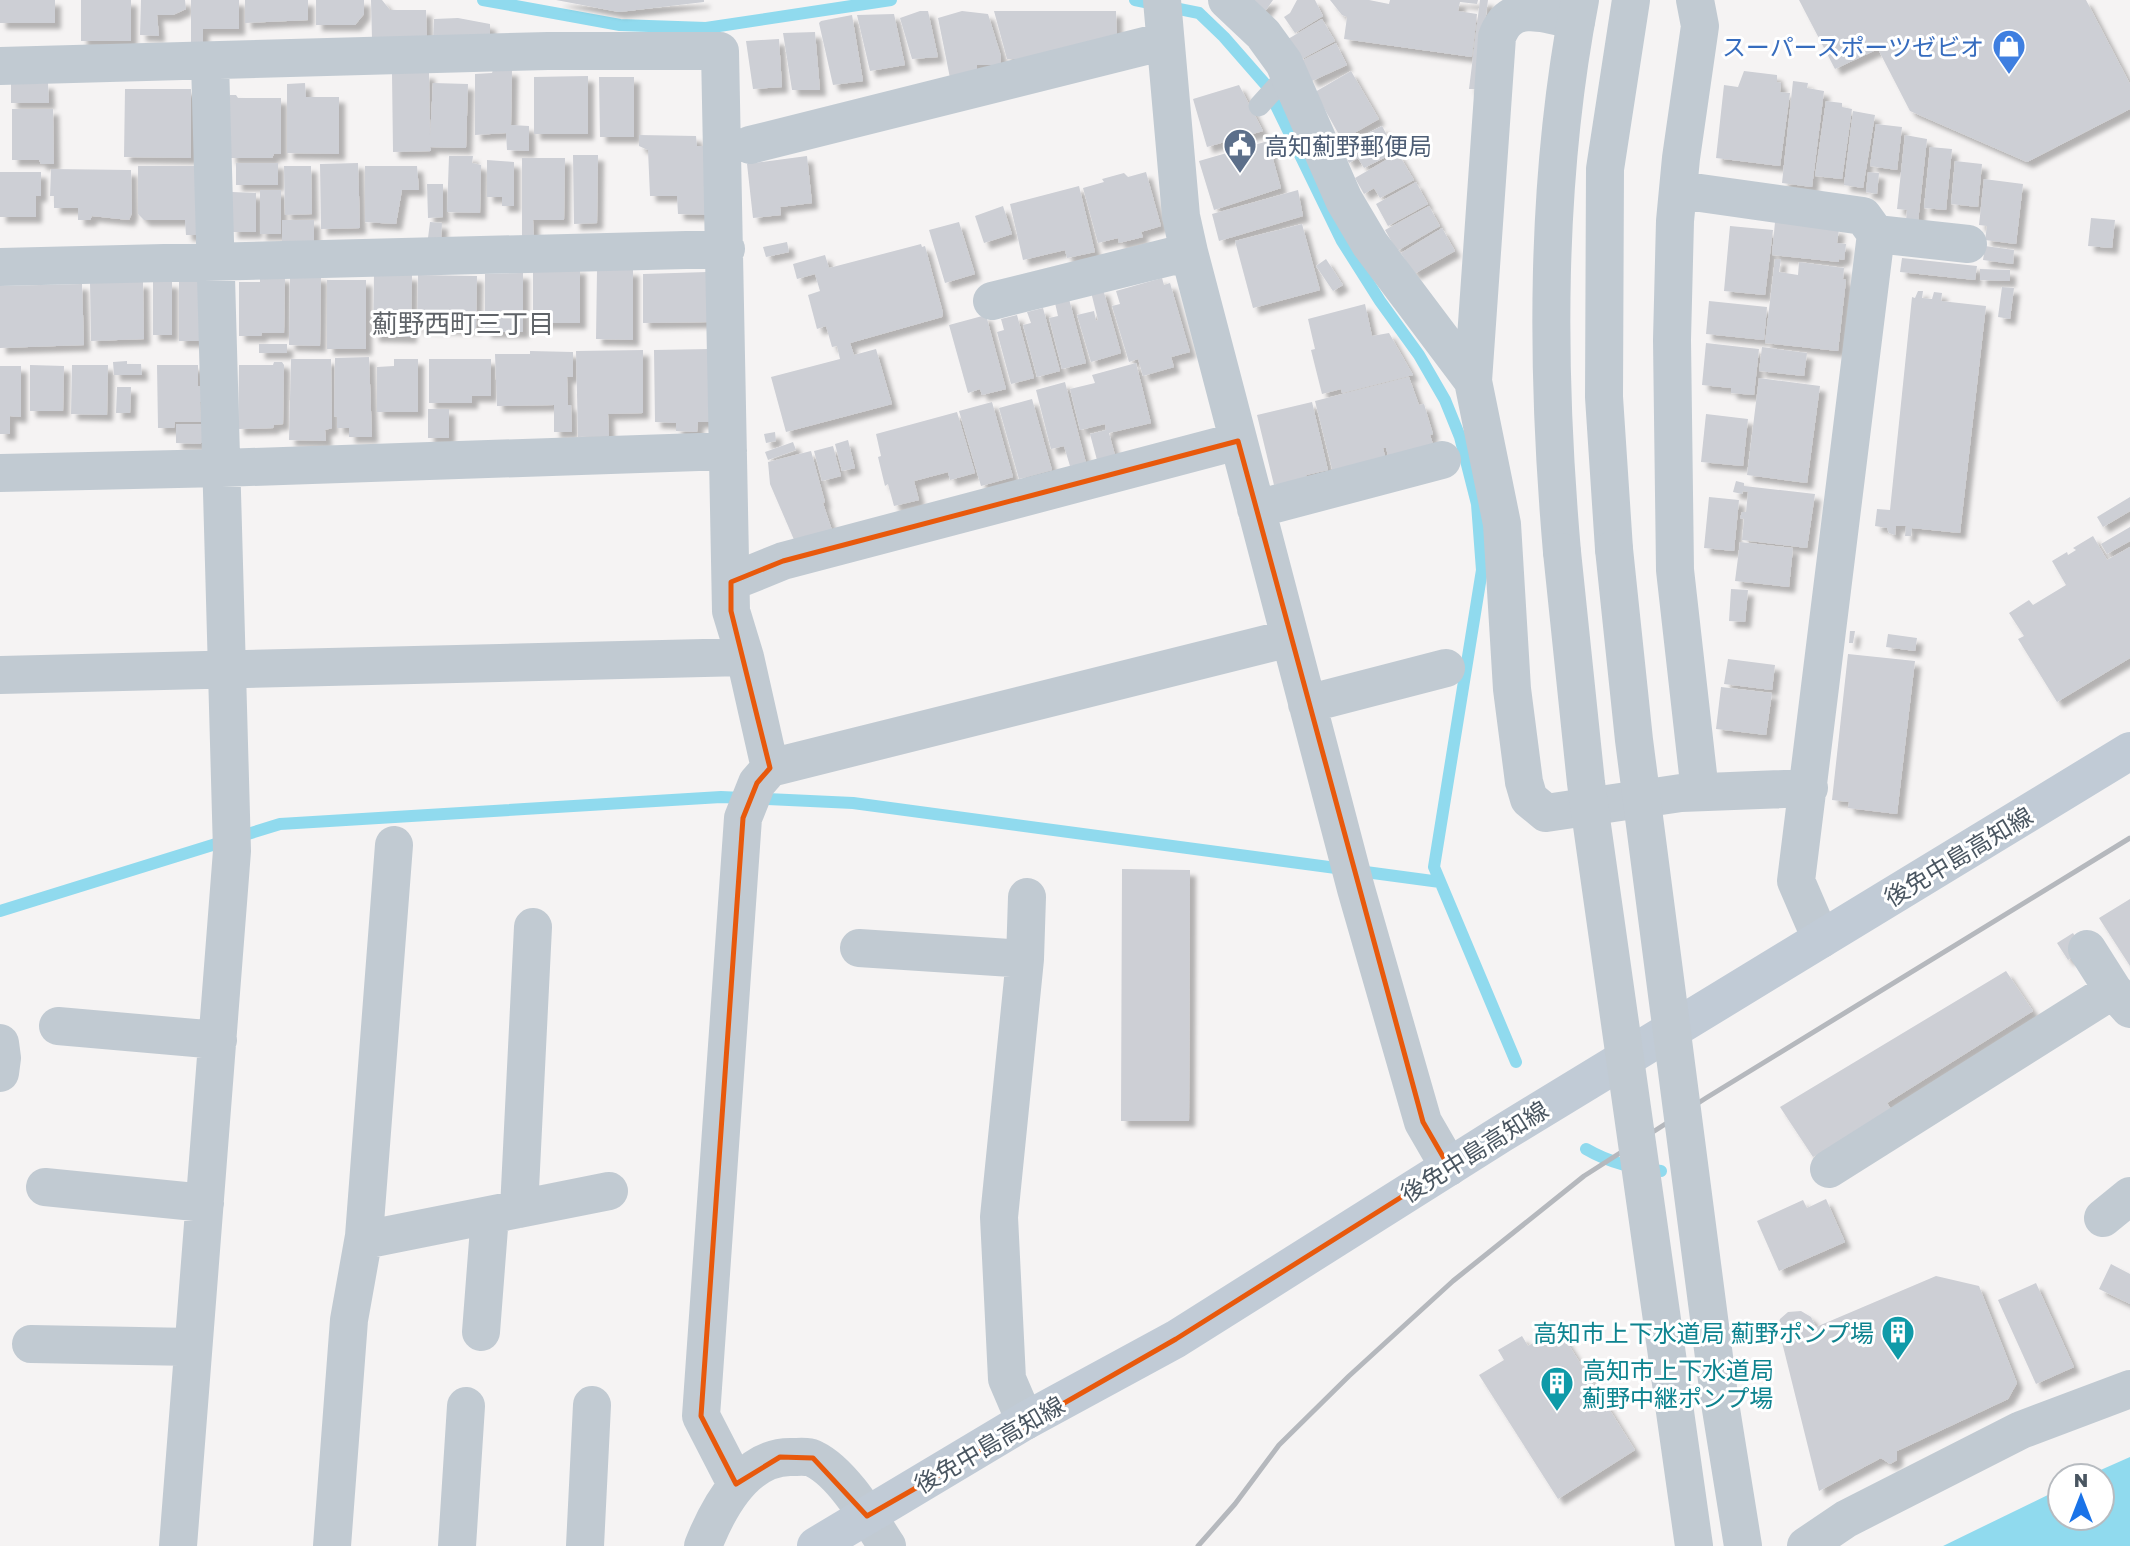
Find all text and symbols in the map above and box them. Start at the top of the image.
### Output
shop icon: スーパースポーツゼビオ [1990,27,2028,76]
place label: スーパースポーツゼビオ [1722,32,1984,61]
public building icon: 高知薊野郵便局 [1221,126,1259,175]
place label: 高知薊野郵便局 [1264,131,1432,160]
district label: 薊野西町三丁目 [372,308,554,339]
street label: 後免中島高知線 [1879,800,2037,912]
street label: 後免中島高知線 [1395,1094,1553,1208]
building icon: 高知市上下水道局 薊野ポンプ場 [1879,1313,1917,1362]
place label: 高知市上下水道局 薊野ポンプ場 [1533,1318,1874,1347]
place label: 高知市上下水道局 薊野中継ポンプ場 [1582,1355,1774,1412]
building icon: 高知市上下水道局 薊野中継ポンプ場 [1538,1364,1576,1413]
street label: 後免中島高知線 [909,1389,1069,1499]
north arrow [2046,1462,2116,1532]
text: N [2074,1468,2088,1491]

